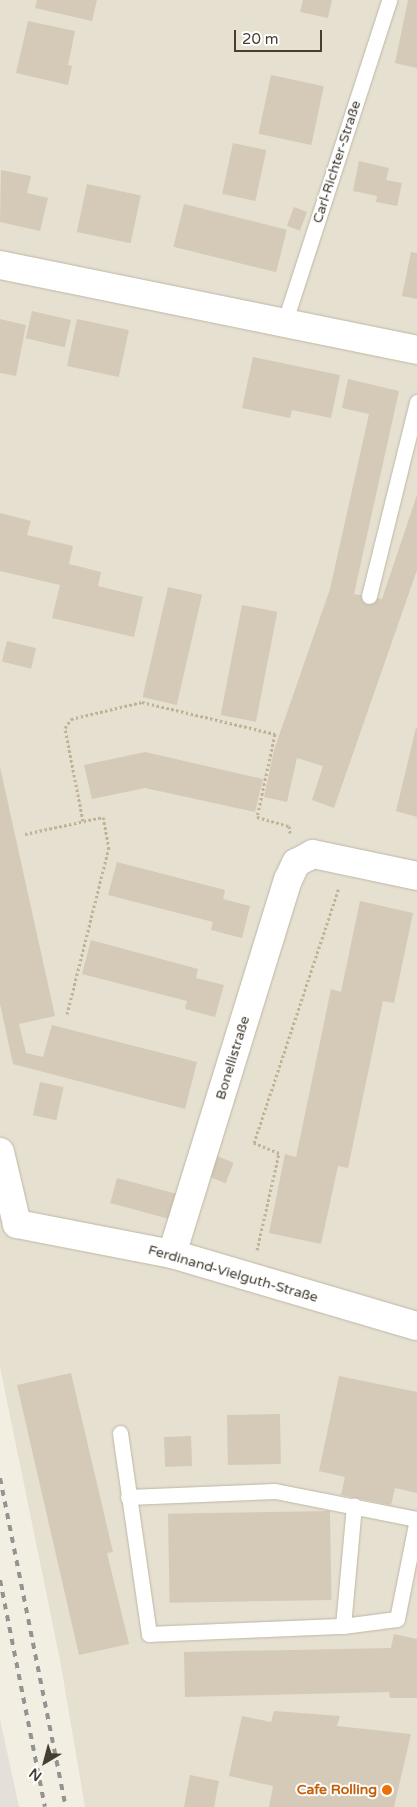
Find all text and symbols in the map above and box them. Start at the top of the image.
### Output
scale bar [237,20,324,52]
text: 20 m [242,30,279,48]
street label: Carl-Richter-Straße [309,99,365,225]
street label: Bonellistraße [212,1014,254,1102]
street label: Ferdinand-Vielguth-Straße [146,1242,320,1306]
north arrow [20,1737,70,1787]
text: N [26,1764,45,1785]
place label: Cafe Rolling [297,1782,377,1798]
marker: Cafe Rolling [381,1784,393,1796]

